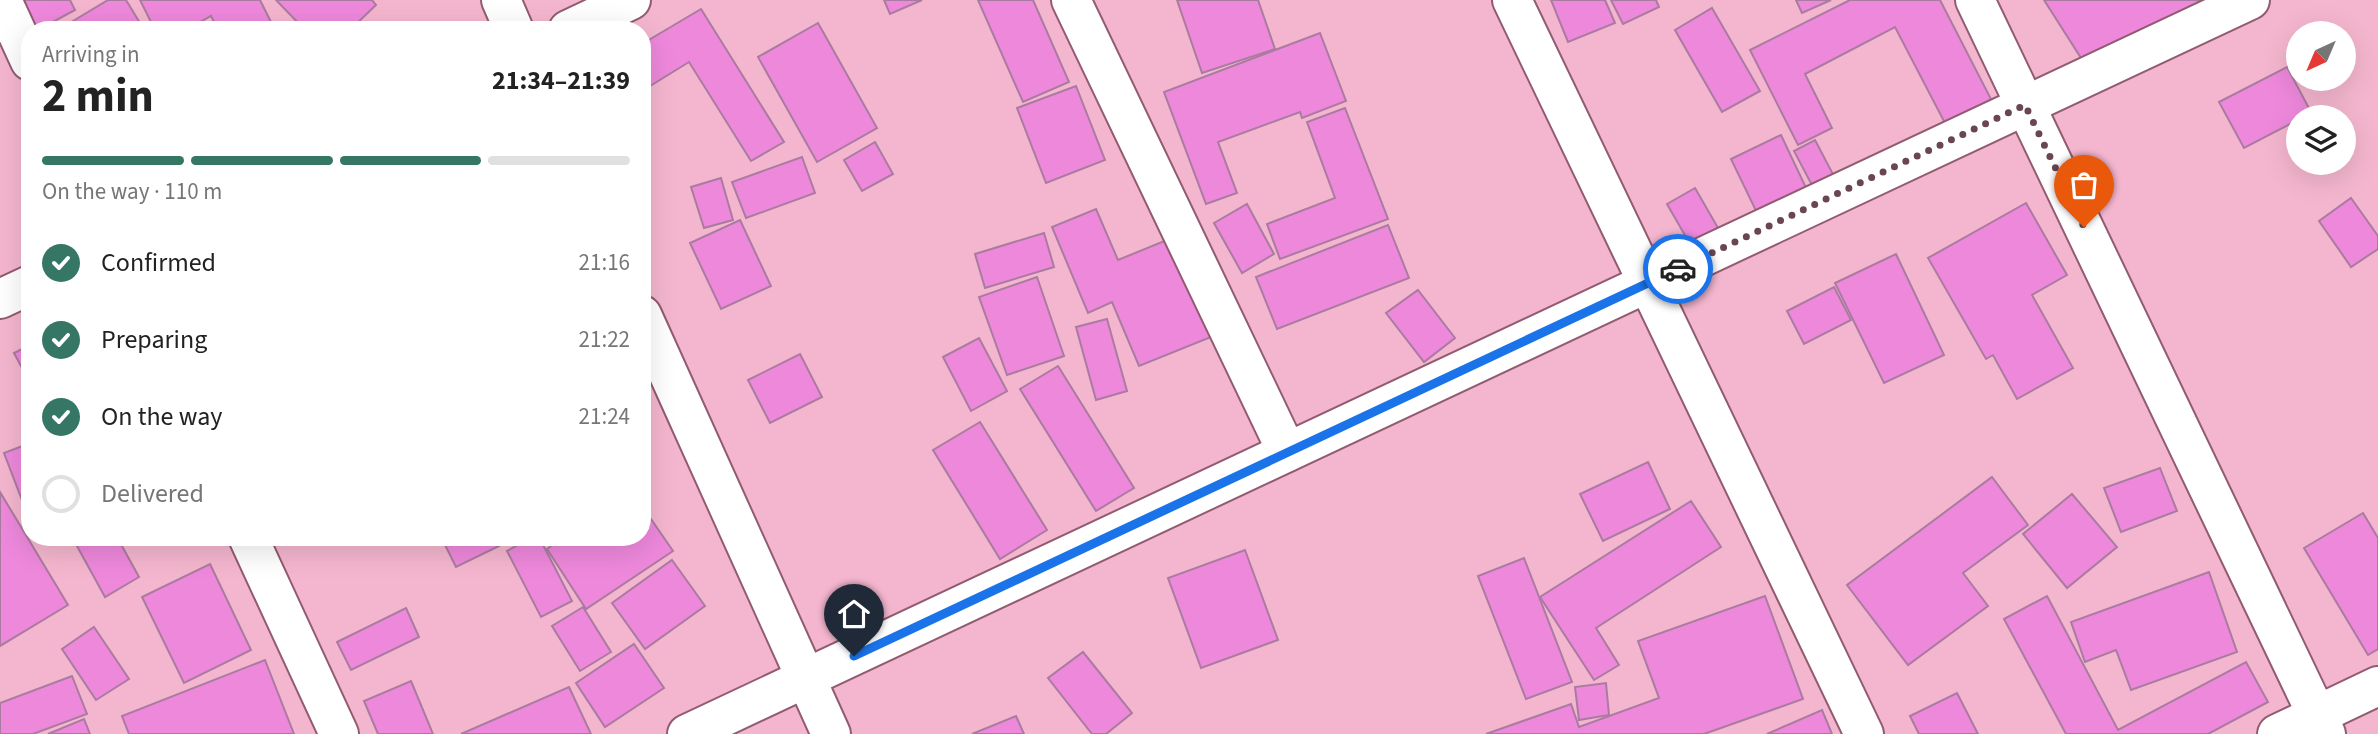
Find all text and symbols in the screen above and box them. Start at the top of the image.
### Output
north arrow [2286,21,2356,91]
map controls [2286,21,2356,175]
text: Arriving in [42,38,140,71]
text: 21:34–21:39 [492,62,630,99]
text: 2 min [42,64,154,129]
button: layers [2286,105,2356,175]
pin [2054,155,2114,227]
icon: bag [2065,166,2103,204]
text: On the way · 110 m [42,175,222,208]
courier [1643,234,1713,304]
icon: check [42,244,80,282]
text: Confirmed [101,244,216,281]
text: 21:16 [579,246,630,279]
icon: car [1659,250,1697,288]
icon: check [42,321,80,359]
text: Preparing [101,321,207,358]
text: 21:22 [579,323,630,356]
icon: check [42,398,80,436]
text: On the way [101,398,222,435]
text: 21:24 [579,400,630,433]
text: Delivered [101,475,204,512]
pin [824,584,884,656]
icon: home [835,595,873,633]

